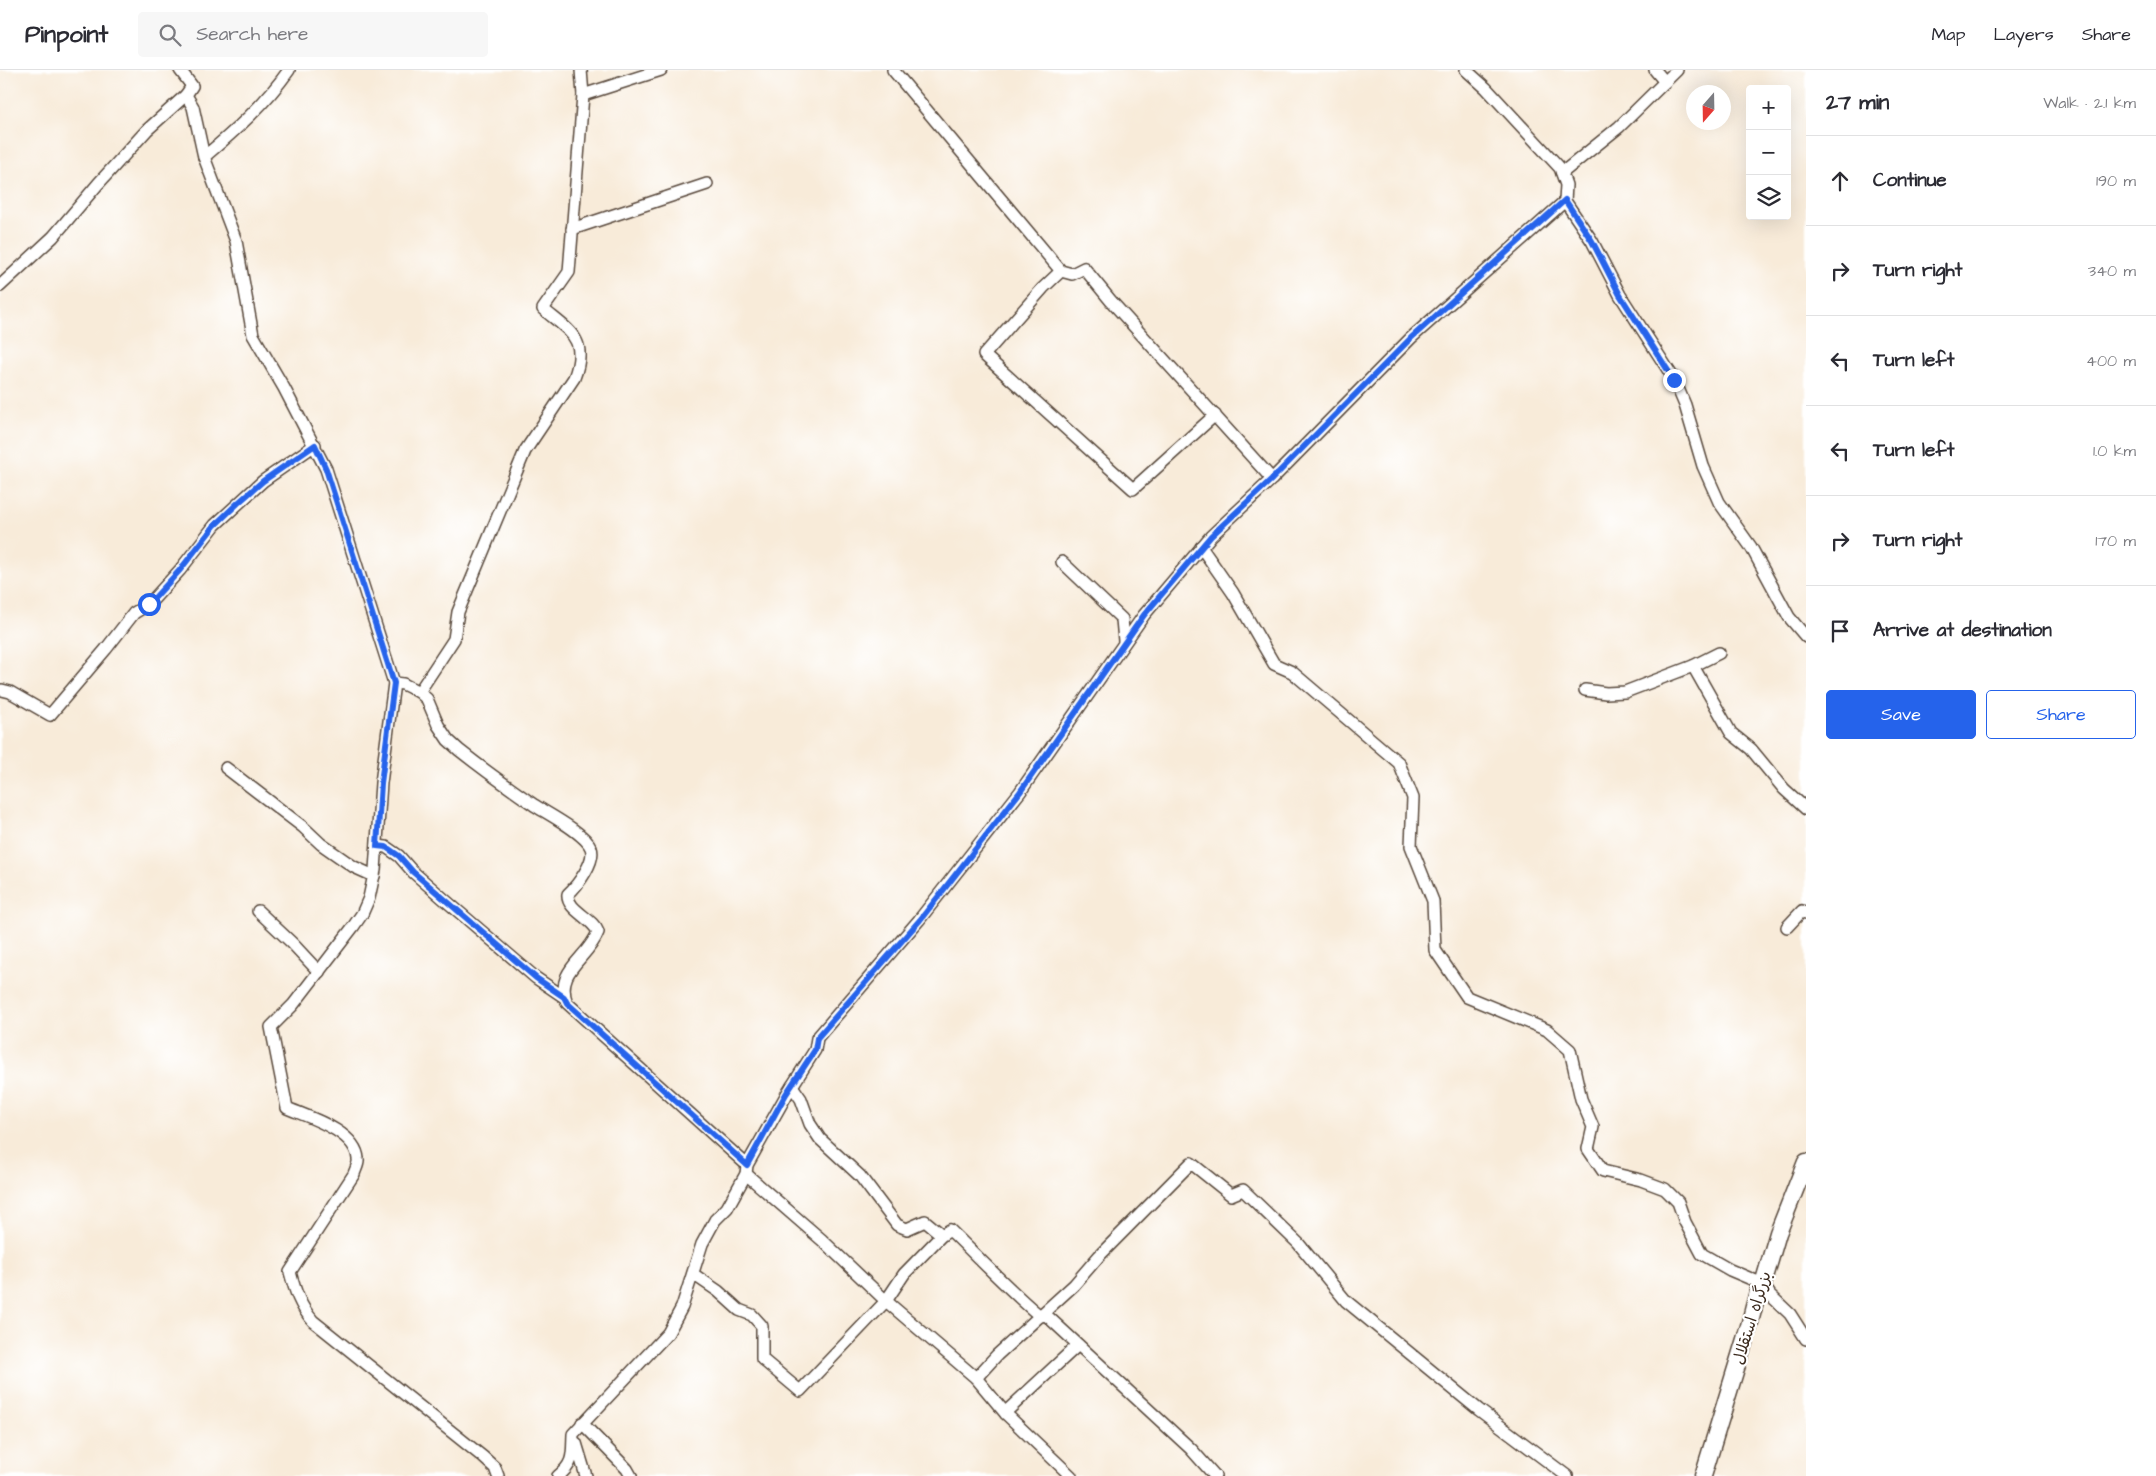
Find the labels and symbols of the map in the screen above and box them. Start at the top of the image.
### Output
north arrow [1686,85,1731,130]
route end [1663,369,1686,392]
route start [138,593,161,616]
street label: بزرگراه استقلال [1727,1269,1777,1367]

